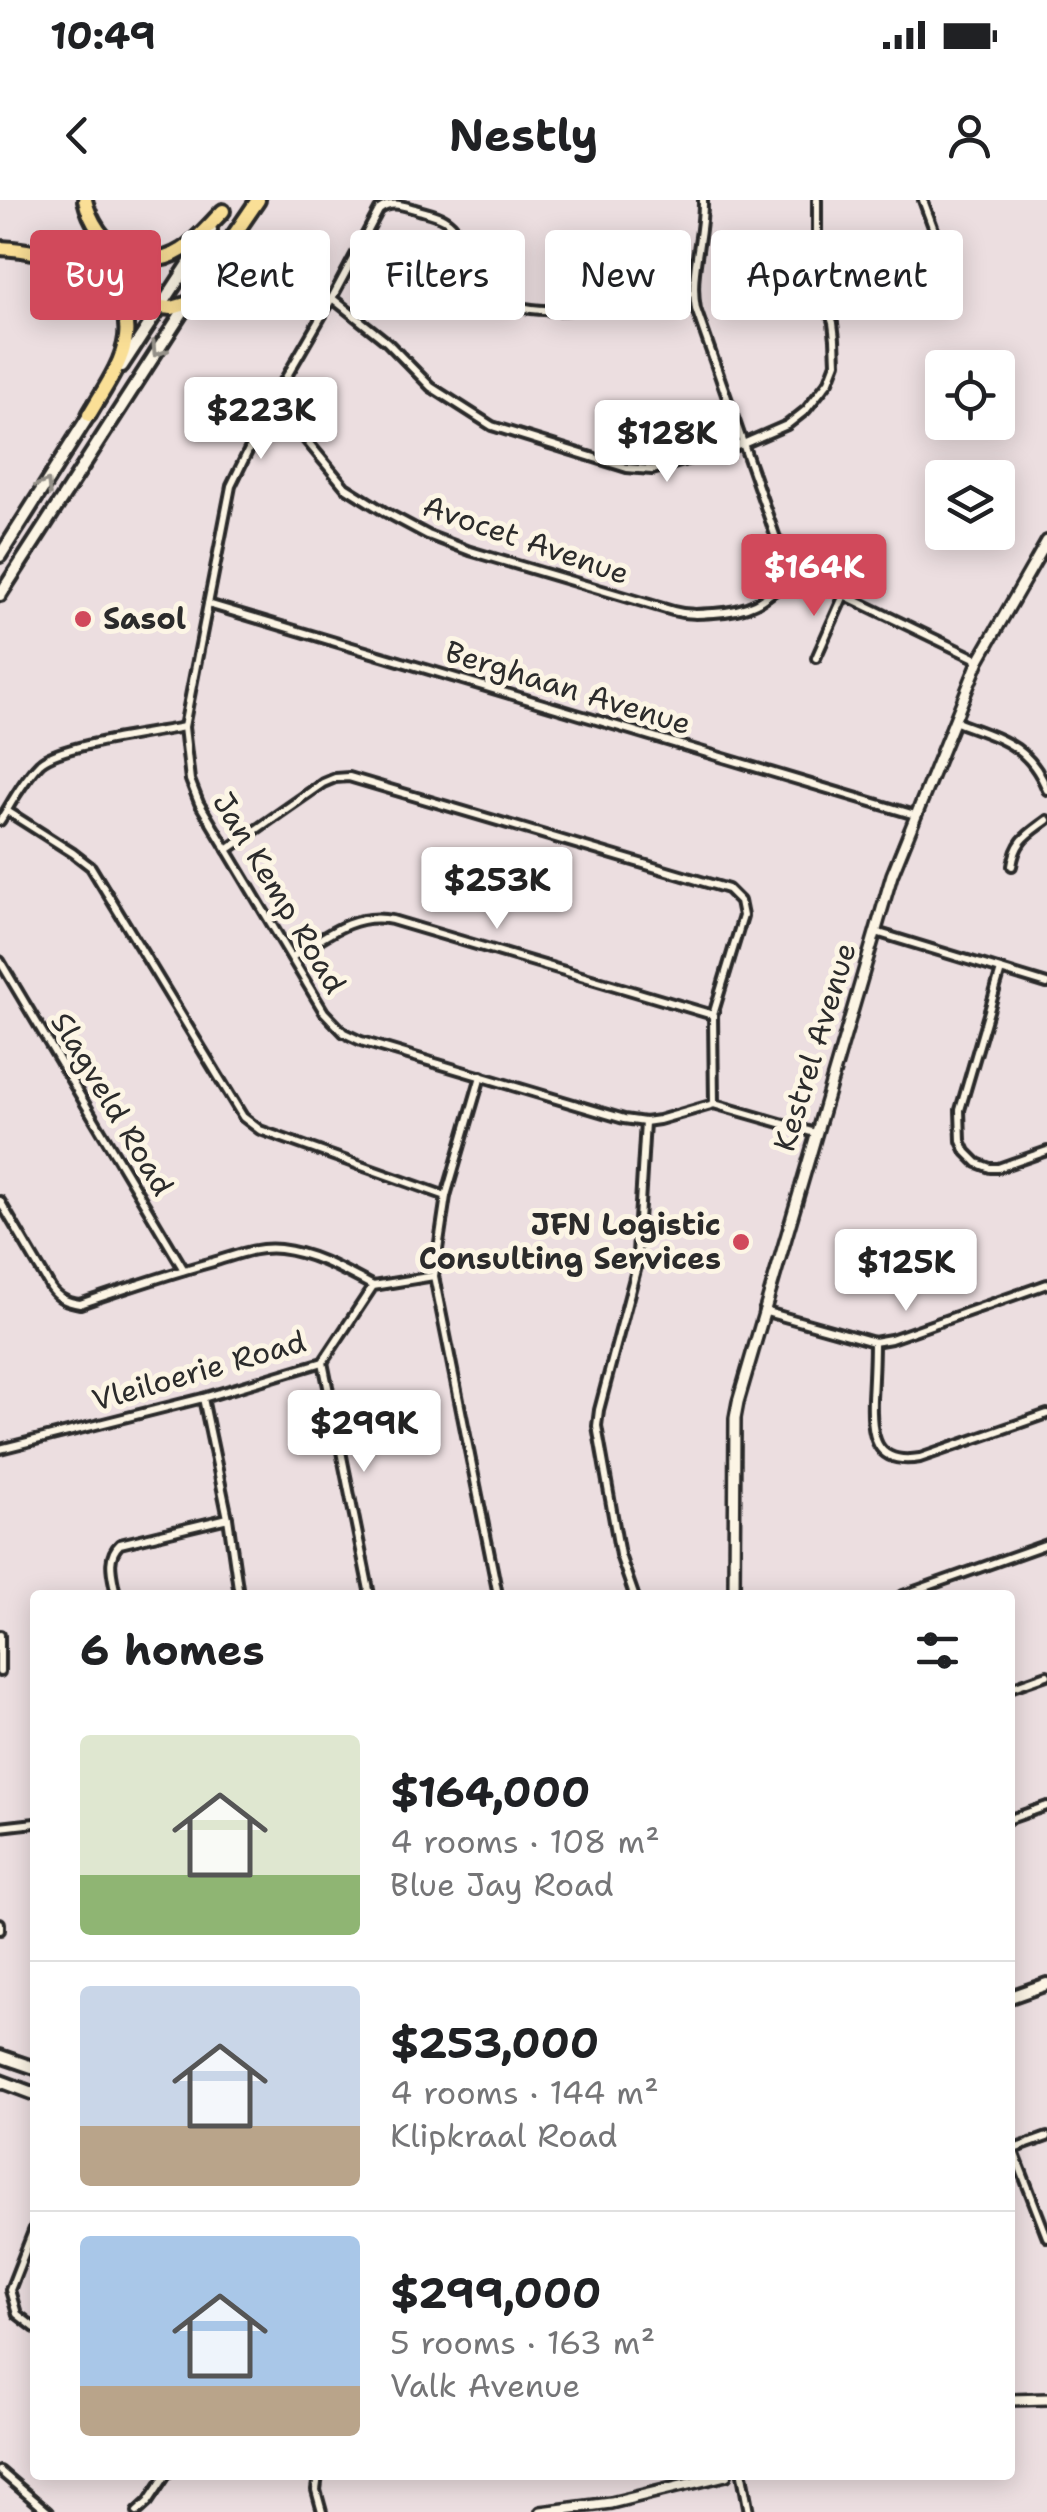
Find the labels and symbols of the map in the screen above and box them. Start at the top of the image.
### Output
one-way arrow [152,339,171,357]
pin: $223K [191,377,331,462]
pin: $128K [597,400,737,485]
one-way arrow [32,478,51,496]
street label: Avocet Avenue [418,485,635,594]
pin: $164K [744,534,884,619]
place label: Sasol [103,598,186,639]
marker: Sasol [72,608,94,630]
street label: Berghaan Avenue [440,631,696,744]
street label: Jan Kemp Road [203,784,356,1001]
pin: $253K [427,847,567,932]
street label: Kestrel Avenue [763,938,866,1156]
street label: Slagveld Road [41,1004,183,1203]
place label: JFN Logistic Consulting Services [419,1204,721,1279]
pin: $125K [836,1229,976,1314]
marker: JFN Logistic Consulting Services [730,1231,752,1253]
street label: Vleiloerie Road [87,1320,311,1421]
pin: $299K [294,1390,434,1475]

